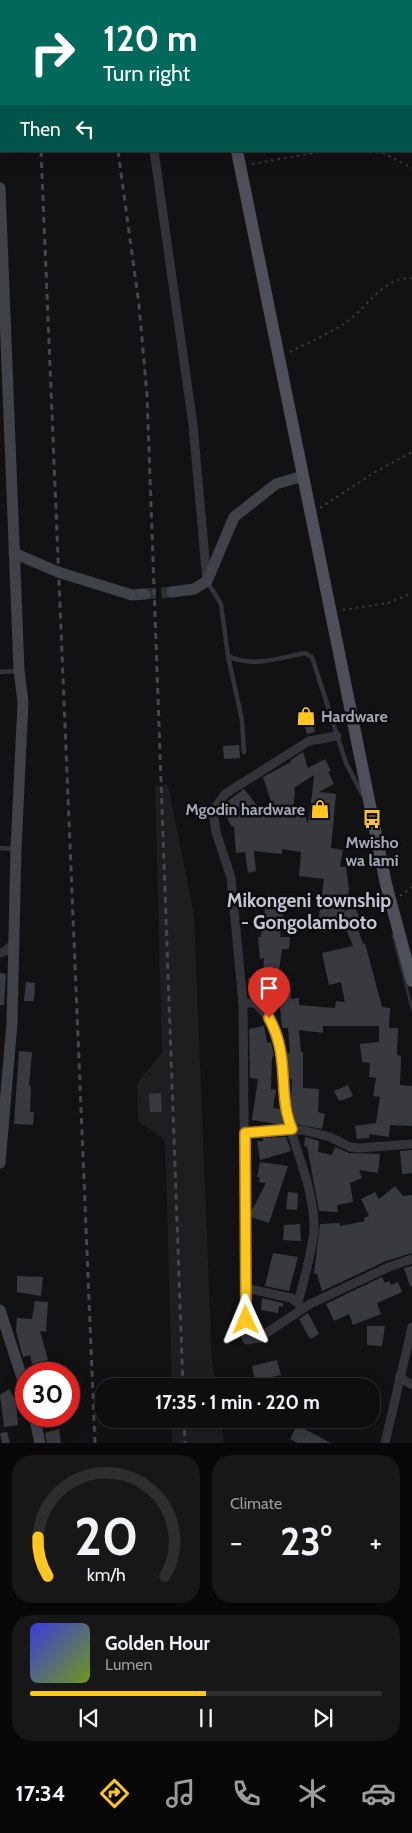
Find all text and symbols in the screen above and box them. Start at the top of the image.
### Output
text: 120 m [103,17,197,60]
icon: right [20,20,85,85]
text: Turn right [103,60,190,87]
icon: left [71,115,99,143]
text: Then [20,118,61,141]
shop icon: Hardware [295,705,317,727]
place label: Hardware [321,707,388,726]
shop icon: Mgodin hardware [309,798,331,820]
place label: Mgodin hardware [185,800,305,819]
bus stop icon: Mwisho wa lami [361,808,383,830]
place label: Mwisho wa lami [345,833,399,870]
district label: Mikongeni township - Gongolamboto [227,889,391,934]
pin [248,967,290,1018]
icon: arrive [255,974,283,1002]
position arrow [219,1293,271,1345]
speed limit sign: 30 [15,1362,80,1427]
text: 17:35 · 1 min · 220 m [155,1391,320,1414]
text: Climate [230,1494,282,1513]
text: 20 [74,1505,138,1568]
text: 23° [280,1518,332,1565]
text: − [230,1525,242,1559]
text: + [370,1525,382,1559]
text: km/h [86,1564,126,1585]
text: Golden Hour [105,1632,210,1655]
text: Lumen [105,1655,152,1674]
icon: previous [75,1704,103,1732]
icon: pause [192,1704,220,1732]
icon: next [309,1704,337,1732]
icon: directions [97,1776,132,1811]
icon: music [163,1776,198,1811]
icon: phone [229,1776,264,1811]
icon: climate [295,1776,330,1811]
icon: car [361,1776,396,1811]
text: 17:34 [16,1780,65,1807]

